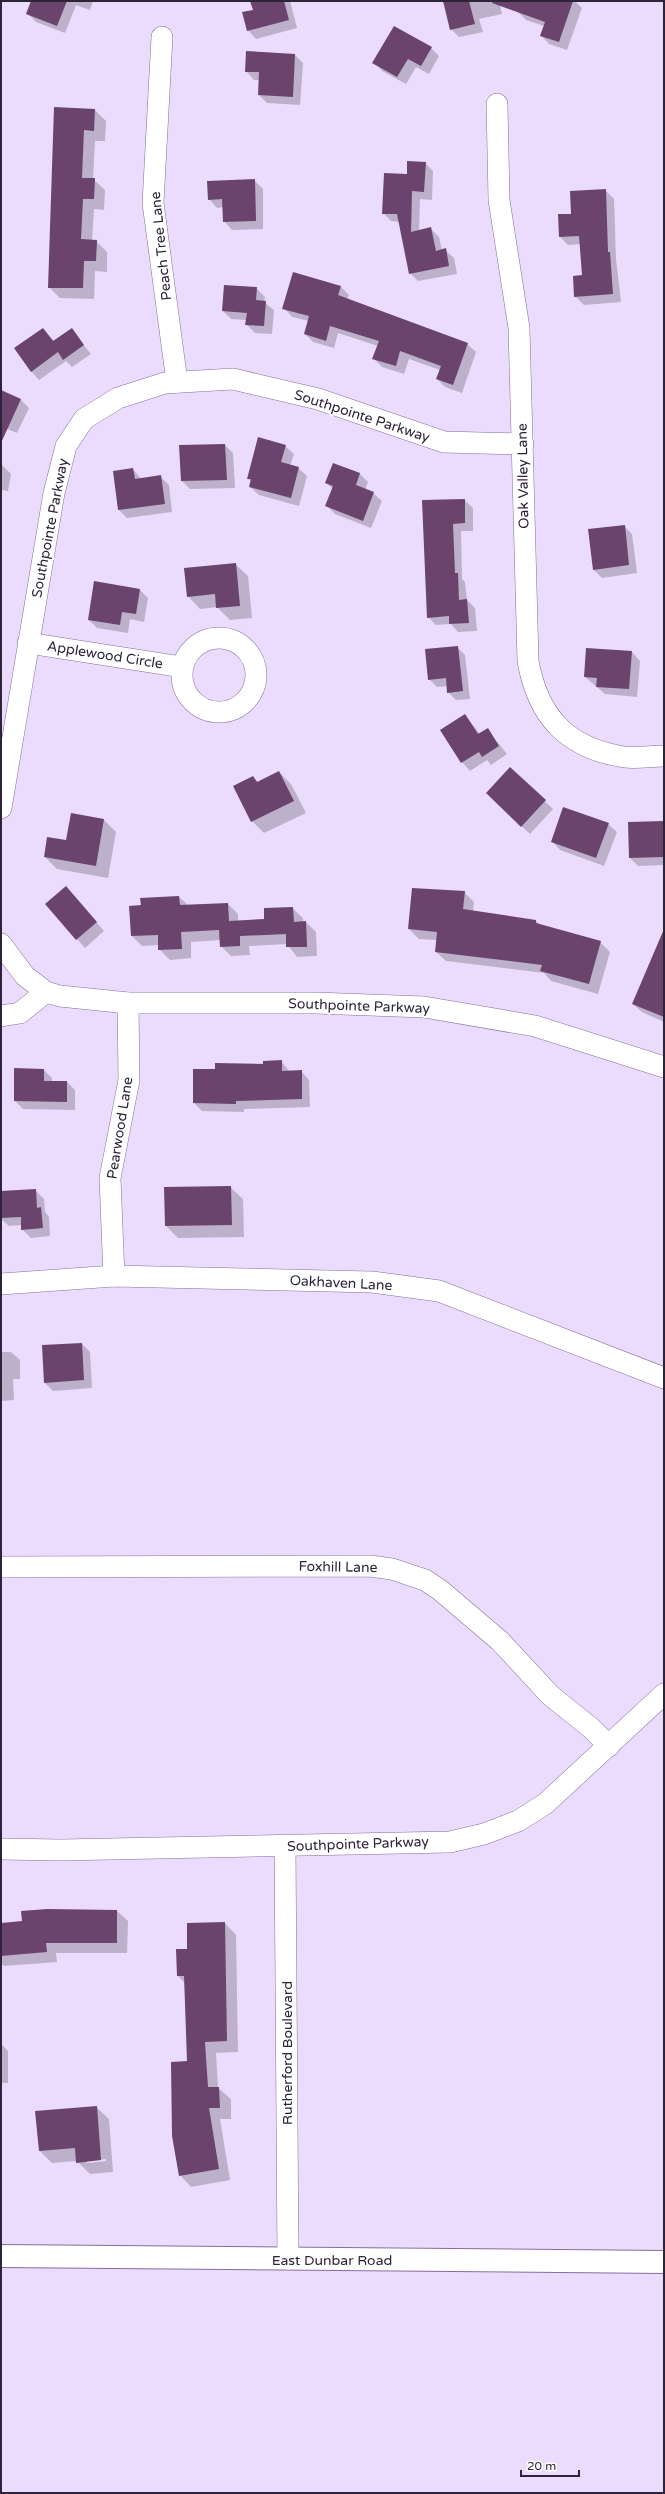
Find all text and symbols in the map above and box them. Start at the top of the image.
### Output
street label: Peach Tree Lane [147,191,175,301]
street label: Southpointe Parkway [292,386,432,446]
street label: Oak Valley Lane [514,423,532,529]
street label: Southpointe Parkway [28,456,72,599]
street label: Applewood Circle [46,637,164,673]
street label: Southpointe Parkway [288,995,431,1017]
street label: Pearwood Lane [104,1076,136,1180]
street label: Oakhaven Lane [289,1272,393,1294]
street label: Foxhill Lane [298,1558,378,1576]
street label: Southpointe Parkway [287,1833,430,1855]
street label: Rutherford Boulevard [279,1981,296,2125]
street label: East Dunbar Road [272,2252,392,2269]
scale bar [521,2452,579,2478]
text: 20 m [527,2459,556,2473]

